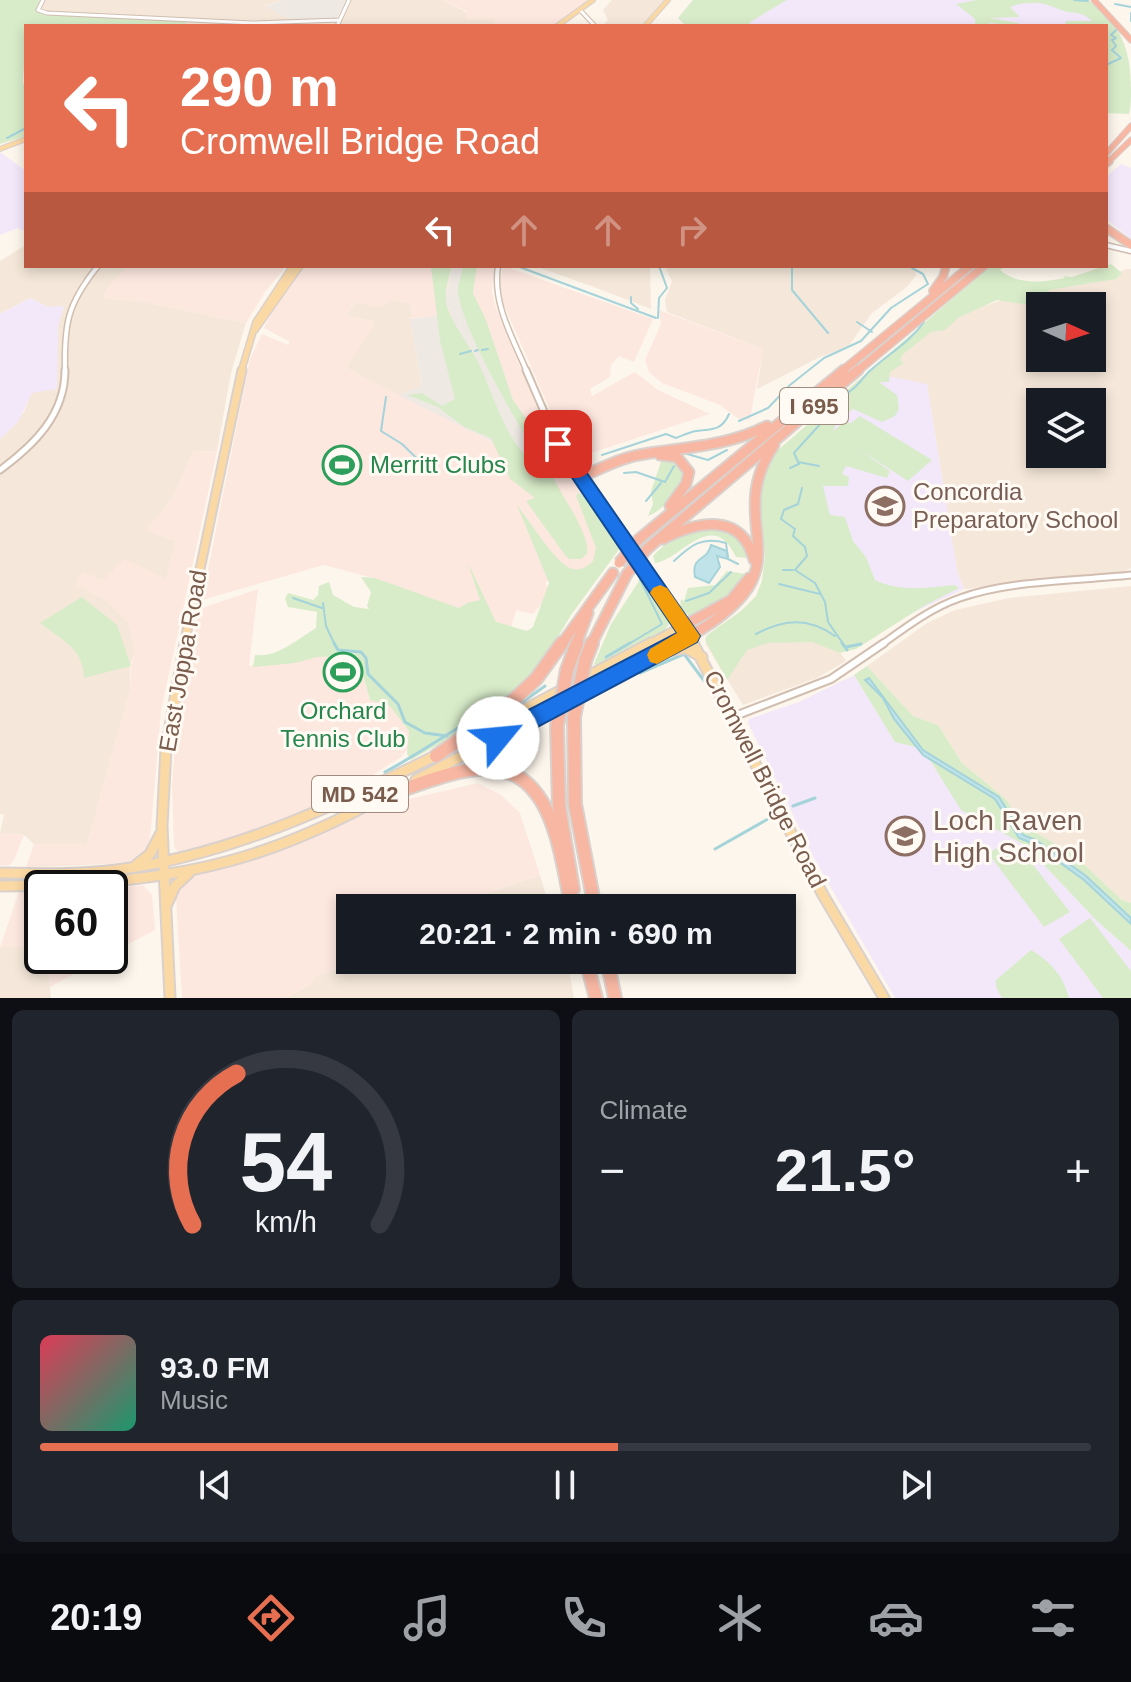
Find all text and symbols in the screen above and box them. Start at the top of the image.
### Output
text: 290 m [180,55,339,118]
icon: left [48,56,152,160]
text: Cromwell Bridge Road [180,121,540,162]
icon: left [418,208,462,252]
icon: ahead [502,208,546,252]
icon: ahead [586,208,630,252]
icon: right [670,208,714,252]
north arrow [1026,292,1106,372]
map controls [1026,292,1106,468]
road number: I 695 [780,388,848,424]
button: layers [1026,388,1106,468]
pin [524,410,592,478]
icon: arrive [536,422,580,466]
sports icon: Merritt Clubs [321,444,363,486]
place label: Merritt Clubs [370,451,506,478]
place label: Concordia Preparatory School [913,478,1118,533]
school or university icon: Concordia Preparatory School [864,485,906,527]
street label: East Joppa Road [153,568,212,754]
sports icon: Orchard Tennis Club [322,651,364,693]
street label: Cromwell Bridge Road [699,666,832,892]
position arrow [456,696,540,780]
place label: Orchard Tennis Club [280,697,406,752]
road number: MD 542 [312,776,408,812]
place label: Loch Raven High School [933,805,1084,868]
school or university icon: Loch Raven High School [884,815,926,857]
speed limit sign: 60 [24,870,128,974]
text: 20:21 · 2 min · 690 m [419,917,713,950]
text: Climate [600,1095,688,1125]
text: 54 [239,1116,332,1209]
text: 21.5° [775,1137,916,1204]
text: − [600,1146,625,1195]
text: + [1065,1146,1091,1195]
text: km/h [255,1206,317,1238]
text: 93.0 FM [160,1351,270,1384]
text: Music [160,1385,228,1415]
icon: previous [193,1463,237,1507]
icon: pause [543,1463,587,1507]
icon: next [894,1463,938,1507]
icon: directions [243,1590,299,1646]
icon: music [399,1590,455,1646]
icon: phone [556,1590,612,1646]
icon: climate [712,1590,768,1646]
icon: car [868,1590,924,1646]
icon: filters [1025,1590,1081,1646]
text: 20:19 [50,1597,142,1638]

